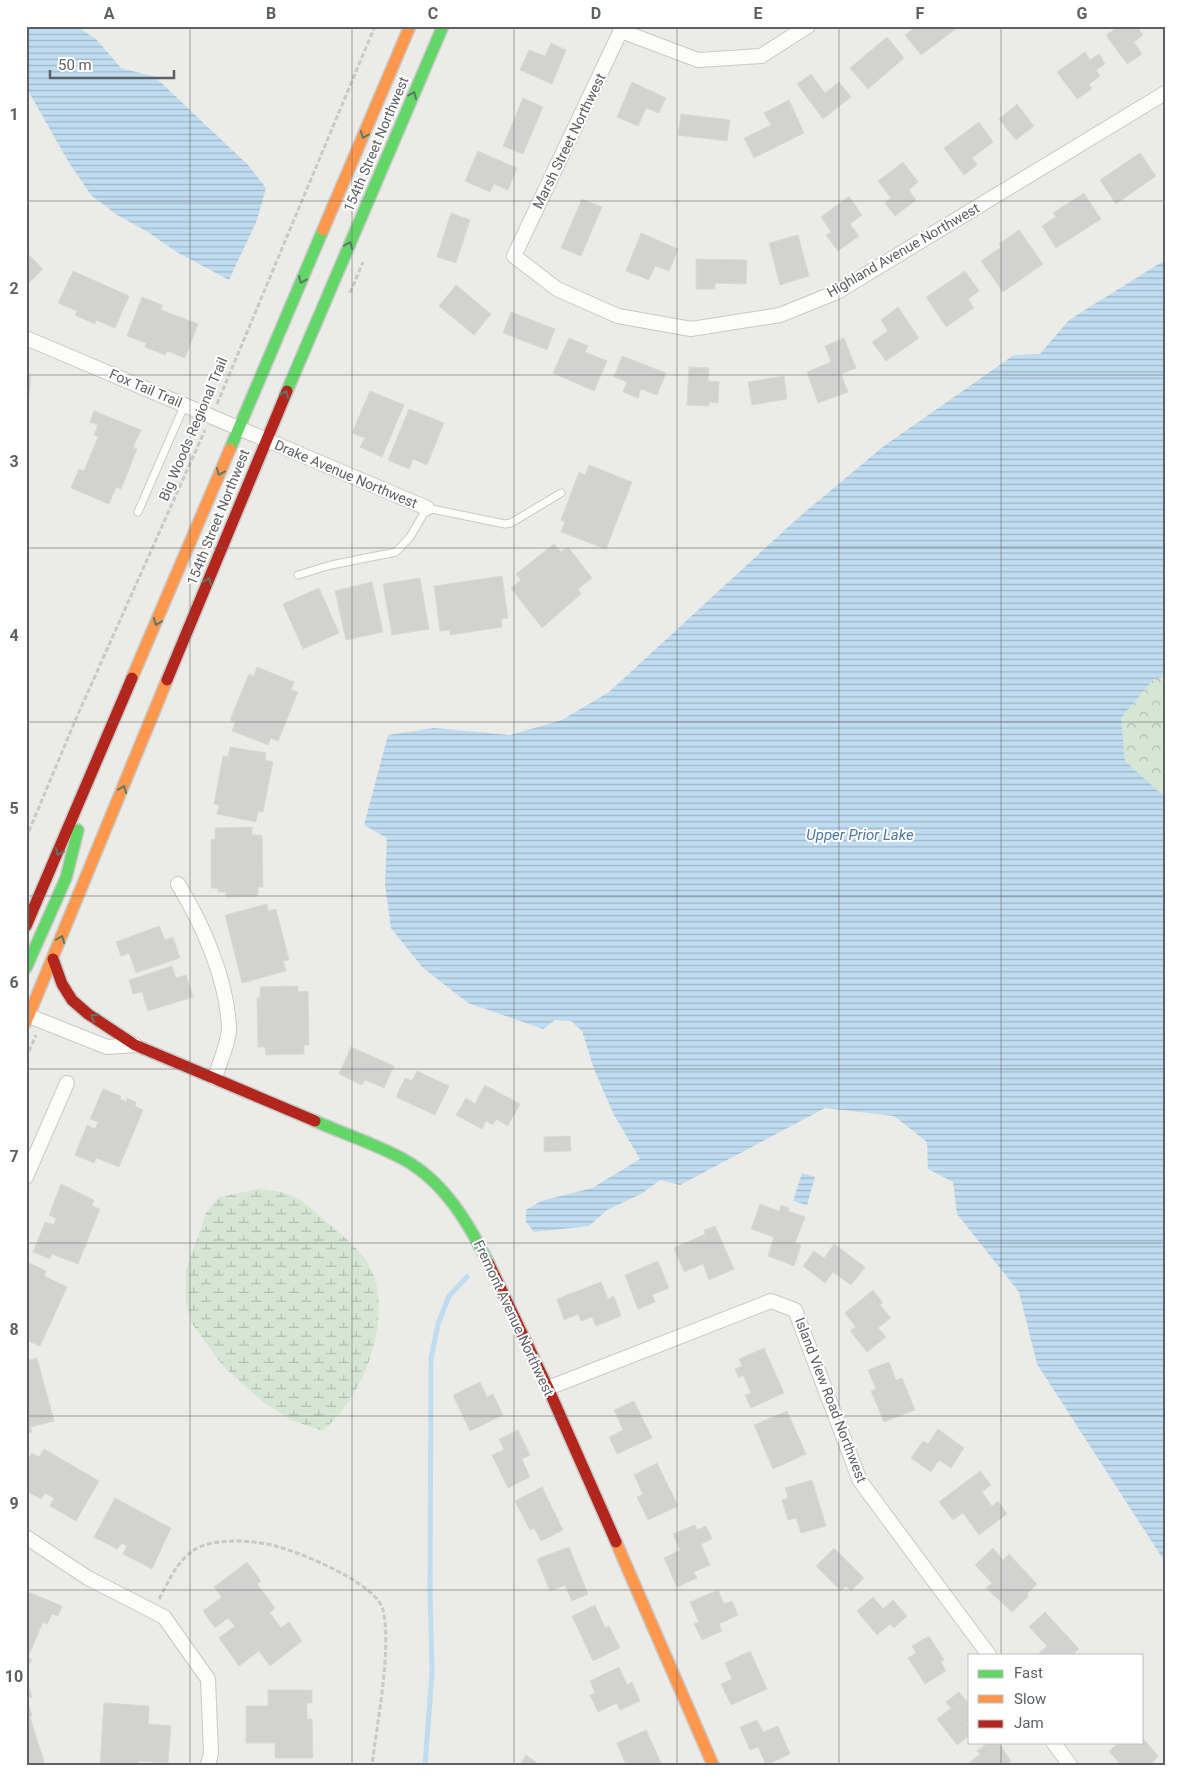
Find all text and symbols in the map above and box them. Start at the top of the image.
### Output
text: A [104,4,115,23]
text: B [266,4,276,23]
text: C [428,4,438,23]
text: D [591,4,601,23]
text: E [754,4,763,23]
text: F [916,4,925,23]
text: G [1077,4,1088,23]
scale bar [50,48,174,80]
text: 50 m [58,56,92,74]
street label: Marsh Street Northwest [529,70,609,211]
street label: 154th Street Northwest [340,74,412,214]
one-way arrow [407,91,417,100]
text: 1 [9,105,19,124]
one-way arrow [359,131,369,139]
street label: Highland Avenue Northwest [824,200,982,300]
one-way arrow [343,241,354,250]
one-way arrow [297,275,308,284]
text: 2 [9,279,19,298]
street label: Big Woods Regional Trail [156,355,230,503]
street label: Fox Tail Trail [107,365,185,411]
one-way arrow [279,390,290,399]
street label: Drake Avenue Northwest [272,437,420,512]
street label: 154th Street Northwest [183,446,253,587]
text: 3 [9,452,19,471]
one-way arrow [216,467,226,476]
one-way arrow [201,577,212,586]
one-way arrow [153,617,163,626]
text: 4 [9,626,19,645]
one-way arrow [117,785,127,793]
text: 5 [9,799,19,818]
water label: Upper Prior Lake [806,826,914,844]
one-way arrow [54,847,65,856]
one-way arrow [55,935,65,944]
text: 6 [9,973,19,992]
one-way arrow [91,1014,100,1024]
text: 7 [9,1147,19,1166]
street label: Fremont Avenue Northwest [471,1238,557,1399]
street label: Island View Road Northwest [792,1315,870,1485]
text: 8 [9,1320,19,1339]
text: 9 [9,1494,19,1513]
legend [968,1654,1144,1744]
text: Fast [1014,1664,1043,1682]
text: 10 [5,1667,23,1686]
text: Slow [1014,1690,1046,1708]
text: Jam [1014,1714,1044,1732]

